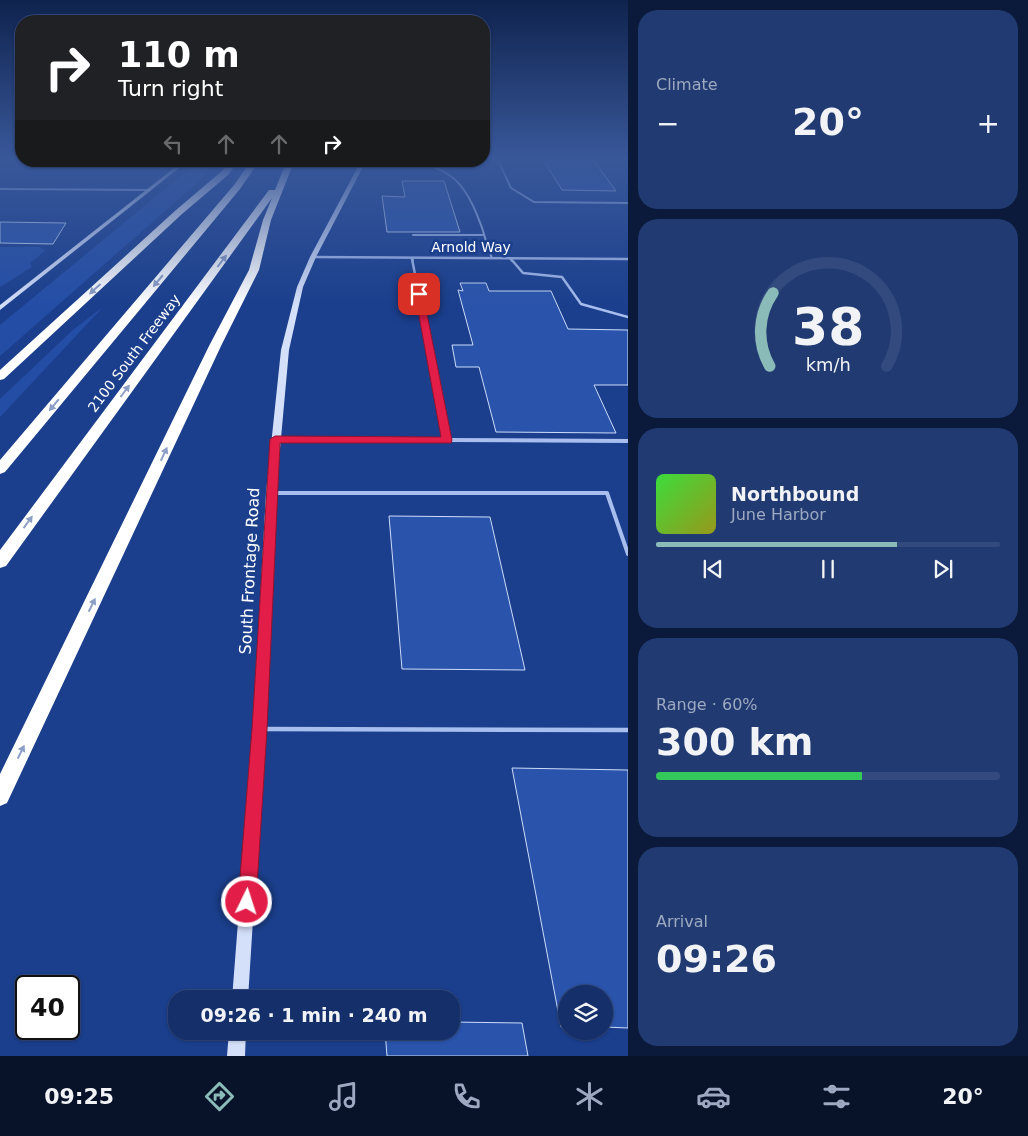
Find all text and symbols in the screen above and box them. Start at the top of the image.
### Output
icon: right [35,35,100,100]
text: 110 m [118,35,240,75]
text: Climate [656,75,718,94]
text: Turn right [118,76,223,101]
text: 20° [792,100,864,144]
text: − [656,107,679,140]
text: + [977,107,1000,140]
icon: left [159,130,187,158]
icon: ahead [212,130,240,158]
icon: ahead [265,130,293,158]
icon: right [318,130,346,158]
street label: Arnold Way [431,239,511,255]
one-way arrow [216,255,227,268]
pin [398,273,440,315]
one-way arrow [152,274,164,286]
icon: arrive [405,280,433,308]
one-way arrow [90,283,102,295]
street label: 2100 South Freeway [85,291,183,415]
text: 38 [792,297,864,357]
text: km/h [805,354,851,375]
one-way arrow [120,384,130,398]
one-way arrow [48,399,59,412]
one-way arrow [160,447,168,461]
text: Northbound [731,483,859,505]
street label: South Frontage Road [236,487,263,655]
text: June Harbor [731,505,826,524]
one-way arrow [23,516,34,529]
icon: previous [699,555,727,583]
icon: pause [814,555,842,583]
icon: next [929,555,957,583]
one-way arrow [88,598,96,612]
text: Range · 60% [656,695,758,714]
text: 300 km [656,720,813,764]
one-way arrow [17,745,25,759]
position arrow [220,875,272,927]
text: Arrival [656,912,708,931]
text: 09:26 [656,937,777,981]
speed limit sign: 40 [15,975,80,1040]
map controls [558,985,613,1040]
button: layers [558,985,613,1040]
text: 09:26 · 1 min · 240 m [200,1004,428,1026]
icon: directions [202,1079,237,1114]
icon: music [326,1079,361,1114]
icon: phone [449,1079,484,1114]
icon: climate [572,1079,607,1114]
icon: car [696,1079,731,1114]
icon: filters [819,1079,854,1114]
text: 09:25 [44,1084,114,1109]
text: 20° [942,1084,984,1109]

